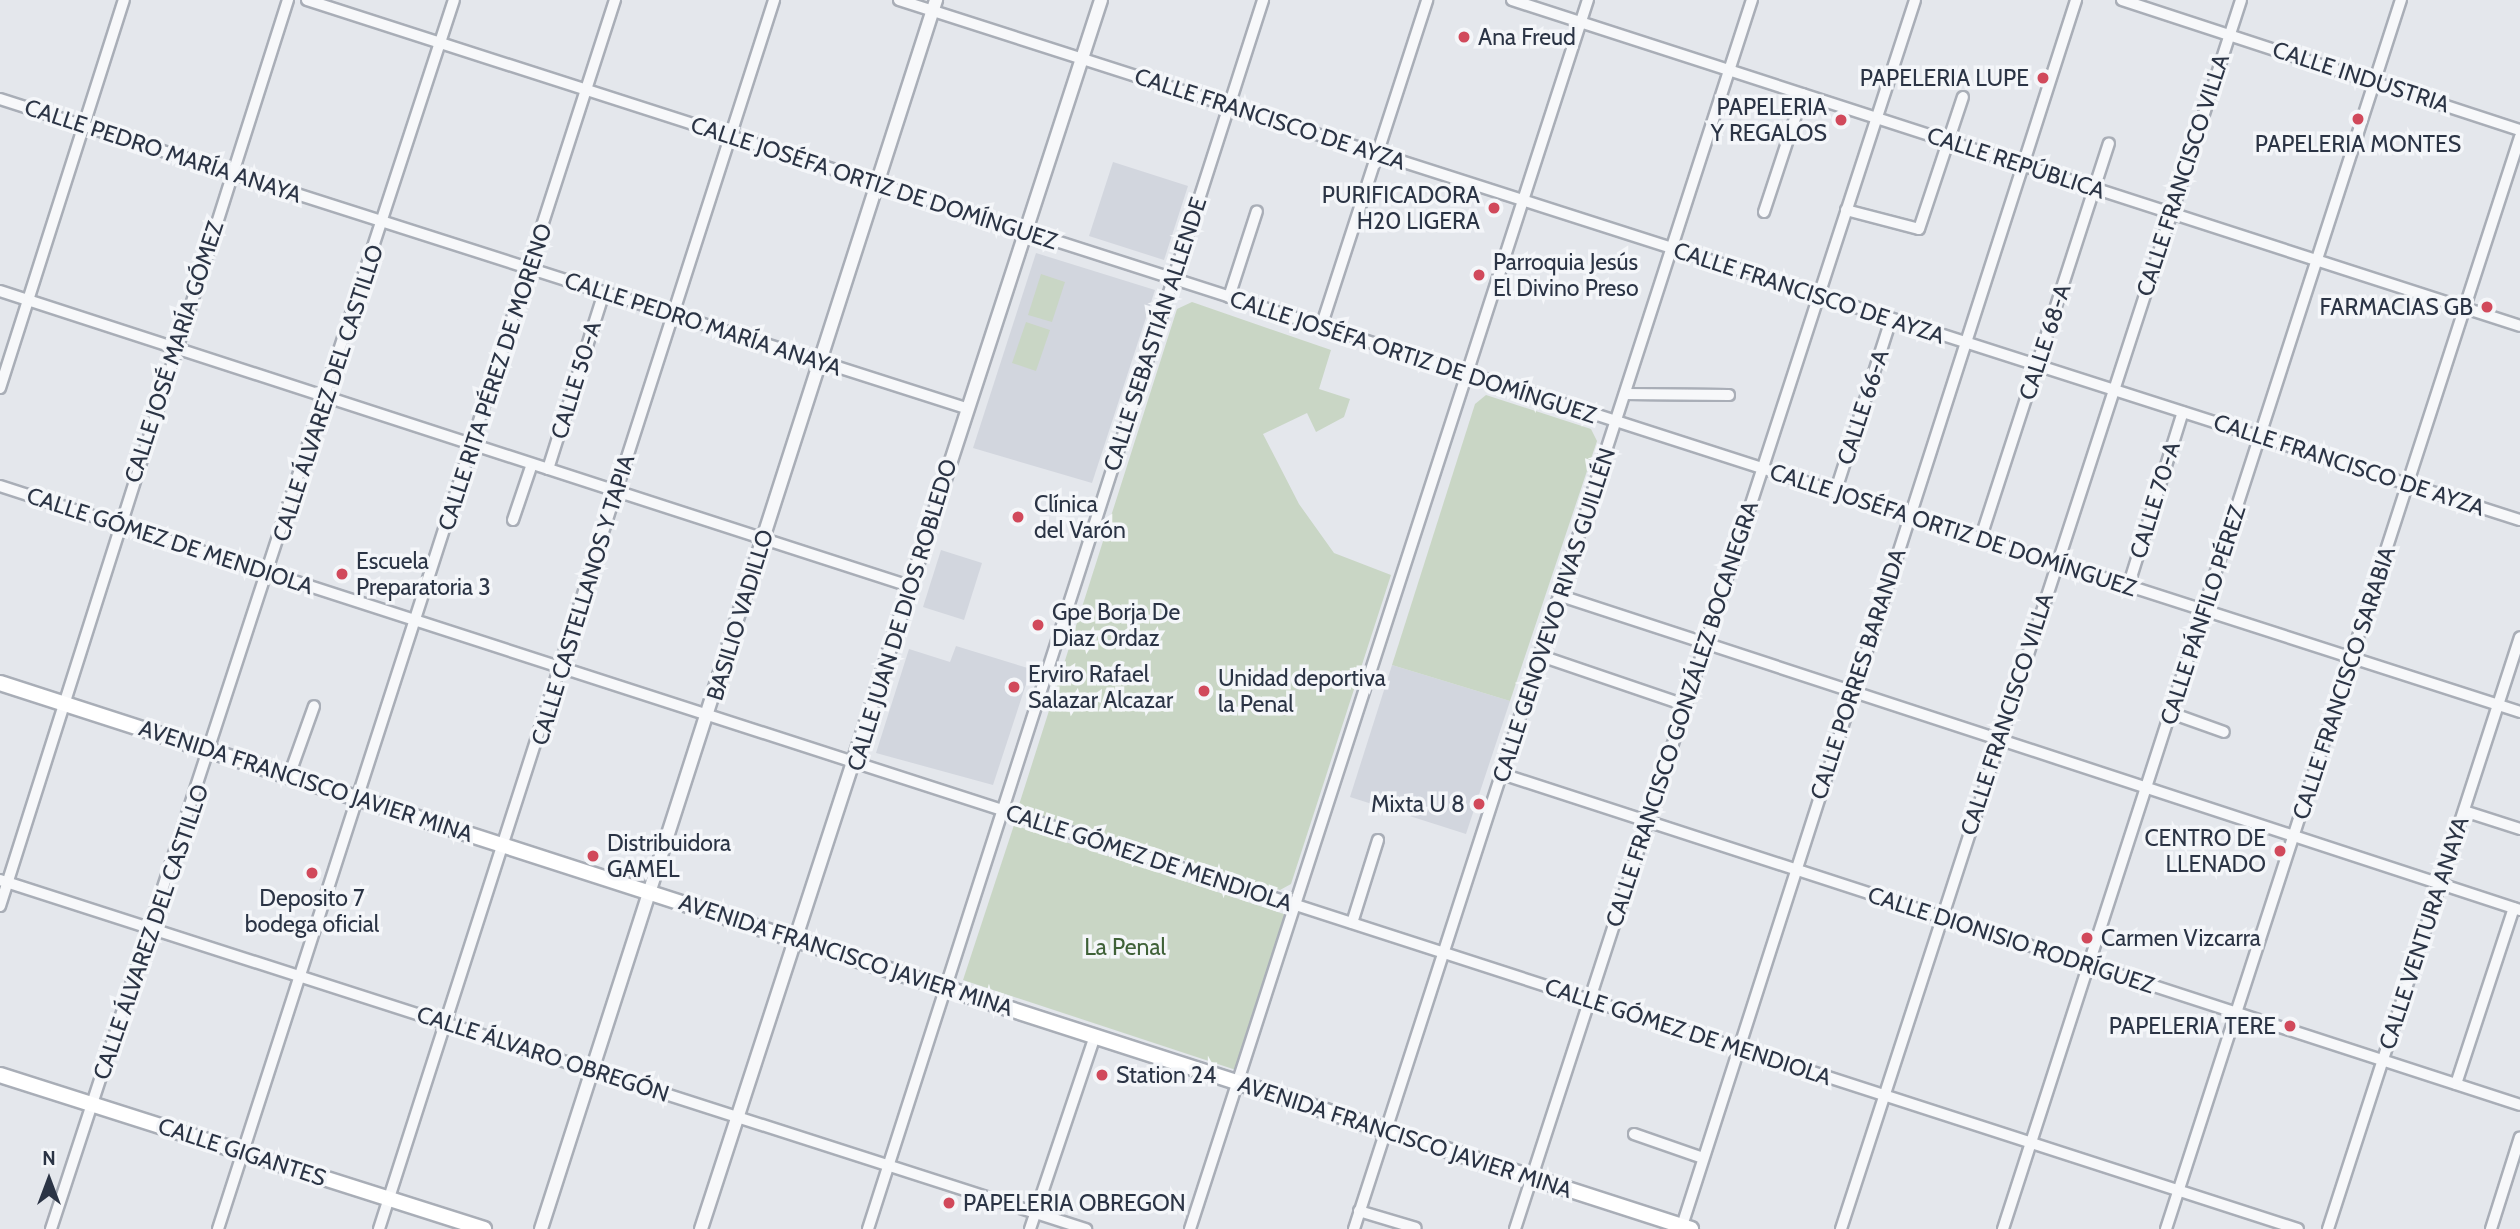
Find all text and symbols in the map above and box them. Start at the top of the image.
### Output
place label: Ana Freud [1478,23,1576,51]
marker: Ana Freud [1456,29,1472,45]
street label: CALLE INDUSTRIA [2269,35,2453,119]
street label: CALLE FRANCISCO VILLA [2131,50,2235,300]
street label: CALLE FRANCISCO DE AYZA [1131,62,1409,176]
place label: PAPELERIA LUPE [1860,64,2029,92]
marker: PAPELERIA LUPE [2035,70,2051,86]
street label: CALLE PEDRO MARÍA ANAYA [21,93,305,209]
place label: PAPELERIA Y REGALOS [1711,93,1827,147]
street label: CALLE JOSÉFA ORTIZ DE DOMÍNGUEZ [687,111,1061,255]
marker: PAPELERIA MONTES [2350,111,2366,127]
marker: PAPELERIA Y REGALOS [1833,112,1849,128]
street label: CALLE REPÚBLICA [1924,121,2108,205]
place label: PAPELERIA MONTES [2255,130,2461,158]
place label: PURIFICADORA H20 LIGERA [1322,181,1480,235]
street label: CALLE SEBASTIÁN ALLENDE [1098,194,1212,474]
marker: PURIFICADORA H20 LIGERA [1486,200,1502,216]
street label: CALLE JOSÉ MARÍA GÓMEZ [119,218,229,486]
street label: CALLE RITA PÉREZ DE MORENO [432,220,558,534]
street label: CALLE FRANCISCO DE AYZA [1670,236,1948,350]
street label: CALLE ÁLVAREZ DEL CASTILLO [267,241,389,545]
place label: Parroquia Jesús El Divino Preso [1493,248,1639,302]
street label: CALLE PEDRO MARÍA ANAYA [561,266,845,382]
marker: Parroquia Jesús El Divino Preso [1471,267,1487,283]
street label: CALLE 68-A [2013,281,2077,403]
street label: CALLE JOSÉFA ORTIZ DE DOMÍNGUEZ [1226,285,1600,429]
place label: FARMACIAS GB [2320,293,2473,321]
marker: FARMACIAS GB [2479,299,2495,315]
street label: CALLE 50-A [545,318,607,442]
street label: CALLE 66-A [1831,346,1895,468]
street label: CALLE FRANCISCO DE AYZA [2210,408,2488,522]
street label: CALLE 70-A [2124,438,2186,562]
street label: CALLE GENOVEVO RIVAS GUILLÉN [1487,444,1621,786]
street label: CALLE CASTELLANOS Y TAPIA [526,451,640,749]
street label: CALLE JUAN DE DIOS ROBLEDO [841,456,963,774]
street label: CALLE JOSÉFA ORTIZ DE DOMÍNGUEZ [1766,458,2140,602]
street label: CALLE GÓMEZ DE MENDIOLA [23,482,317,600]
place label: Clínica del Varón [1034,490,1126,544]
street label: CALLE FRANCISCO GONZÁLEZ BOCANEGRA [1600,498,1764,930]
street label: CALLE PÁNFILO PÉREZ [2155,502,2251,728]
marker: Clínica del Varón [1008,507,1028,527]
street label: BASILIO VADILLO [701,526,779,704]
street label: CALLE FRANCISCO SARABIA [2287,543,2401,823]
street label: CALLE PORRES BARANDA [1804,545,1912,803]
place label: Escuela Preparatoria 3 [356,547,491,601]
marker: Escuela Preparatoria 3 [334,566,350,582]
street label: CALLE FRANCISCO VILLA [1955,589,2059,839]
place label: Gpe Borja De Diaz Ordaz [1052,598,1180,652]
marker: Gpe Borja De Diaz Ordaz [1030,617,1046,633]
place label: Erviro Rafael Salazar Alcazar [1028,660,1173,714]
place label: Unidad deportiva la Penal [1218,664,1386,718]
marker: Erviro Rafael Salazar Alcazar [1006,679,1022,695]
marker: Unidad deportiva la Penal [1196,683,1212,699]
street label: AVENIDA FRANCISCO JAVIER MINA [136,714,476,848]
street label: CALLE ÁLVAREZ DEL CASTILLO [87,781,215,1083]
place label: Mixta U 8 [1371,790,1465,818]
marker: Mixta U 8 [1471,796,1487,812]
street label: CALLE GÓMEZ DE MENDIOLA [1002,799,1296,917]
street label: CALLE VENTURA ANAYA [2373,813,2475,1053]
place label: CENTRO DE LLENADO [2144,824,2266,878]
place label: Distribuidora GAMEL [607,829,731,883]
marker: CENTRO DE LLENADO [2272,843,2288,859]
marker: Distribuidora GAMEL [585,848,601,864]
marker: Deposito 7 bodega oficial [304,865,320,881]
street label: CALLE DIONISIO RODRÍGUEZ [1864,881,2158,999]
place label: Deposito 7 bodega oficial [245,884,379,938]
street label: AVENIDA FRANCISCO JAVIER MINA [676,888,1016,1022]
place label: Carmen Vizcarra [2101,924,2261,952]
marker: Carmen Vizcarra [2079,930,2095,946]
park label: La Penal [1084,933,1166,961]
street label: CALLE GÓMEZ DE MENDIOLA [1541,973,1835,1091]
street label: CALLE ÁLVARO OBREGÓN [413,1000,673,1108]
place label: PAPELERIA TERE [2109,1012,2276,1040]
marker: PAPELERIA TERE [2282,1018,2298,1034]
place label: Station 24 [1116,1061,1216,1089]
marker: Station 24 [1094,1067,1110,1083]
street label: AVENIDA FRANCISCO JAVIER MINA [1235,1070,1575,1204]
street label: CALLE GIGANTES [155,1112,329,1192]
north arrow [14,1145,84,1215]
text: N [42,1147,56,1170]
place label: PAPELERIA OBREGON [963,1189,1186,1217]
marker: PAPELERIA OBREGON [941,1195,957,1211]

